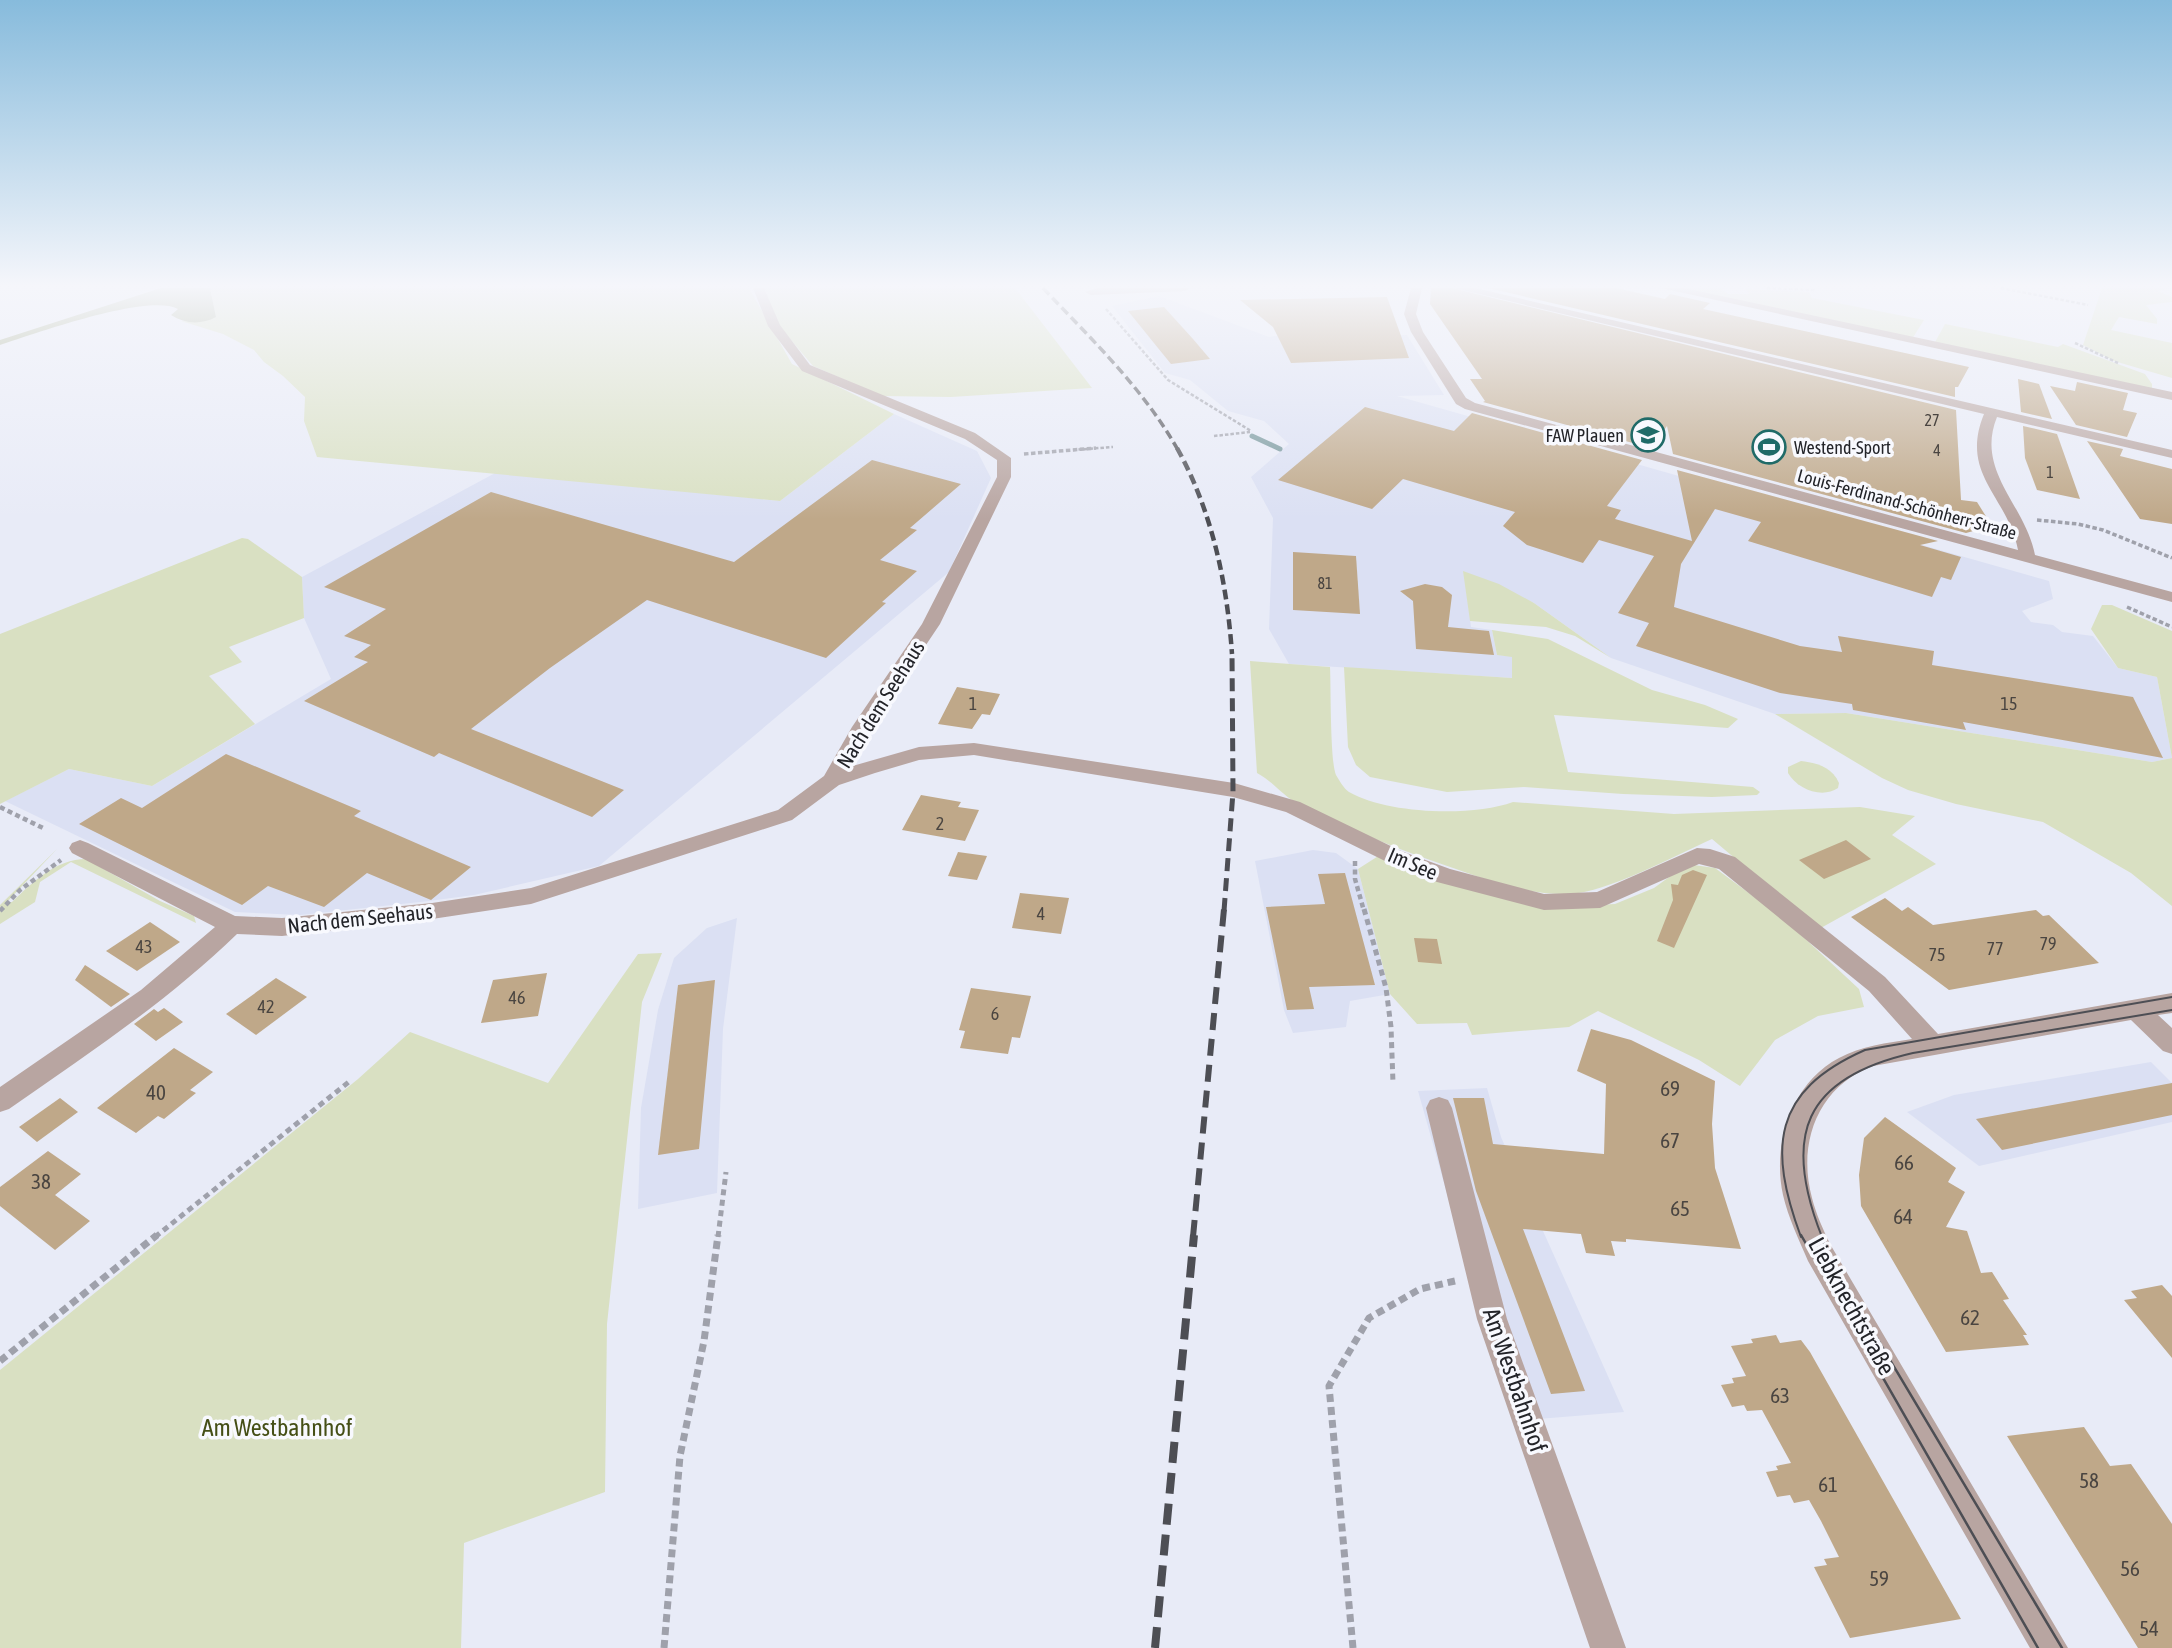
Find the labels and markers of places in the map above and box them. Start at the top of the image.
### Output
school or university icon: FAW Plauen [1629,416,1667,454]
place label: FAW Plauen [1546,425,1624,446]
sports icon: Westend-Sport [1750,428,1788,466]
place label: Westend-Sport [1794,437,1891,458]

